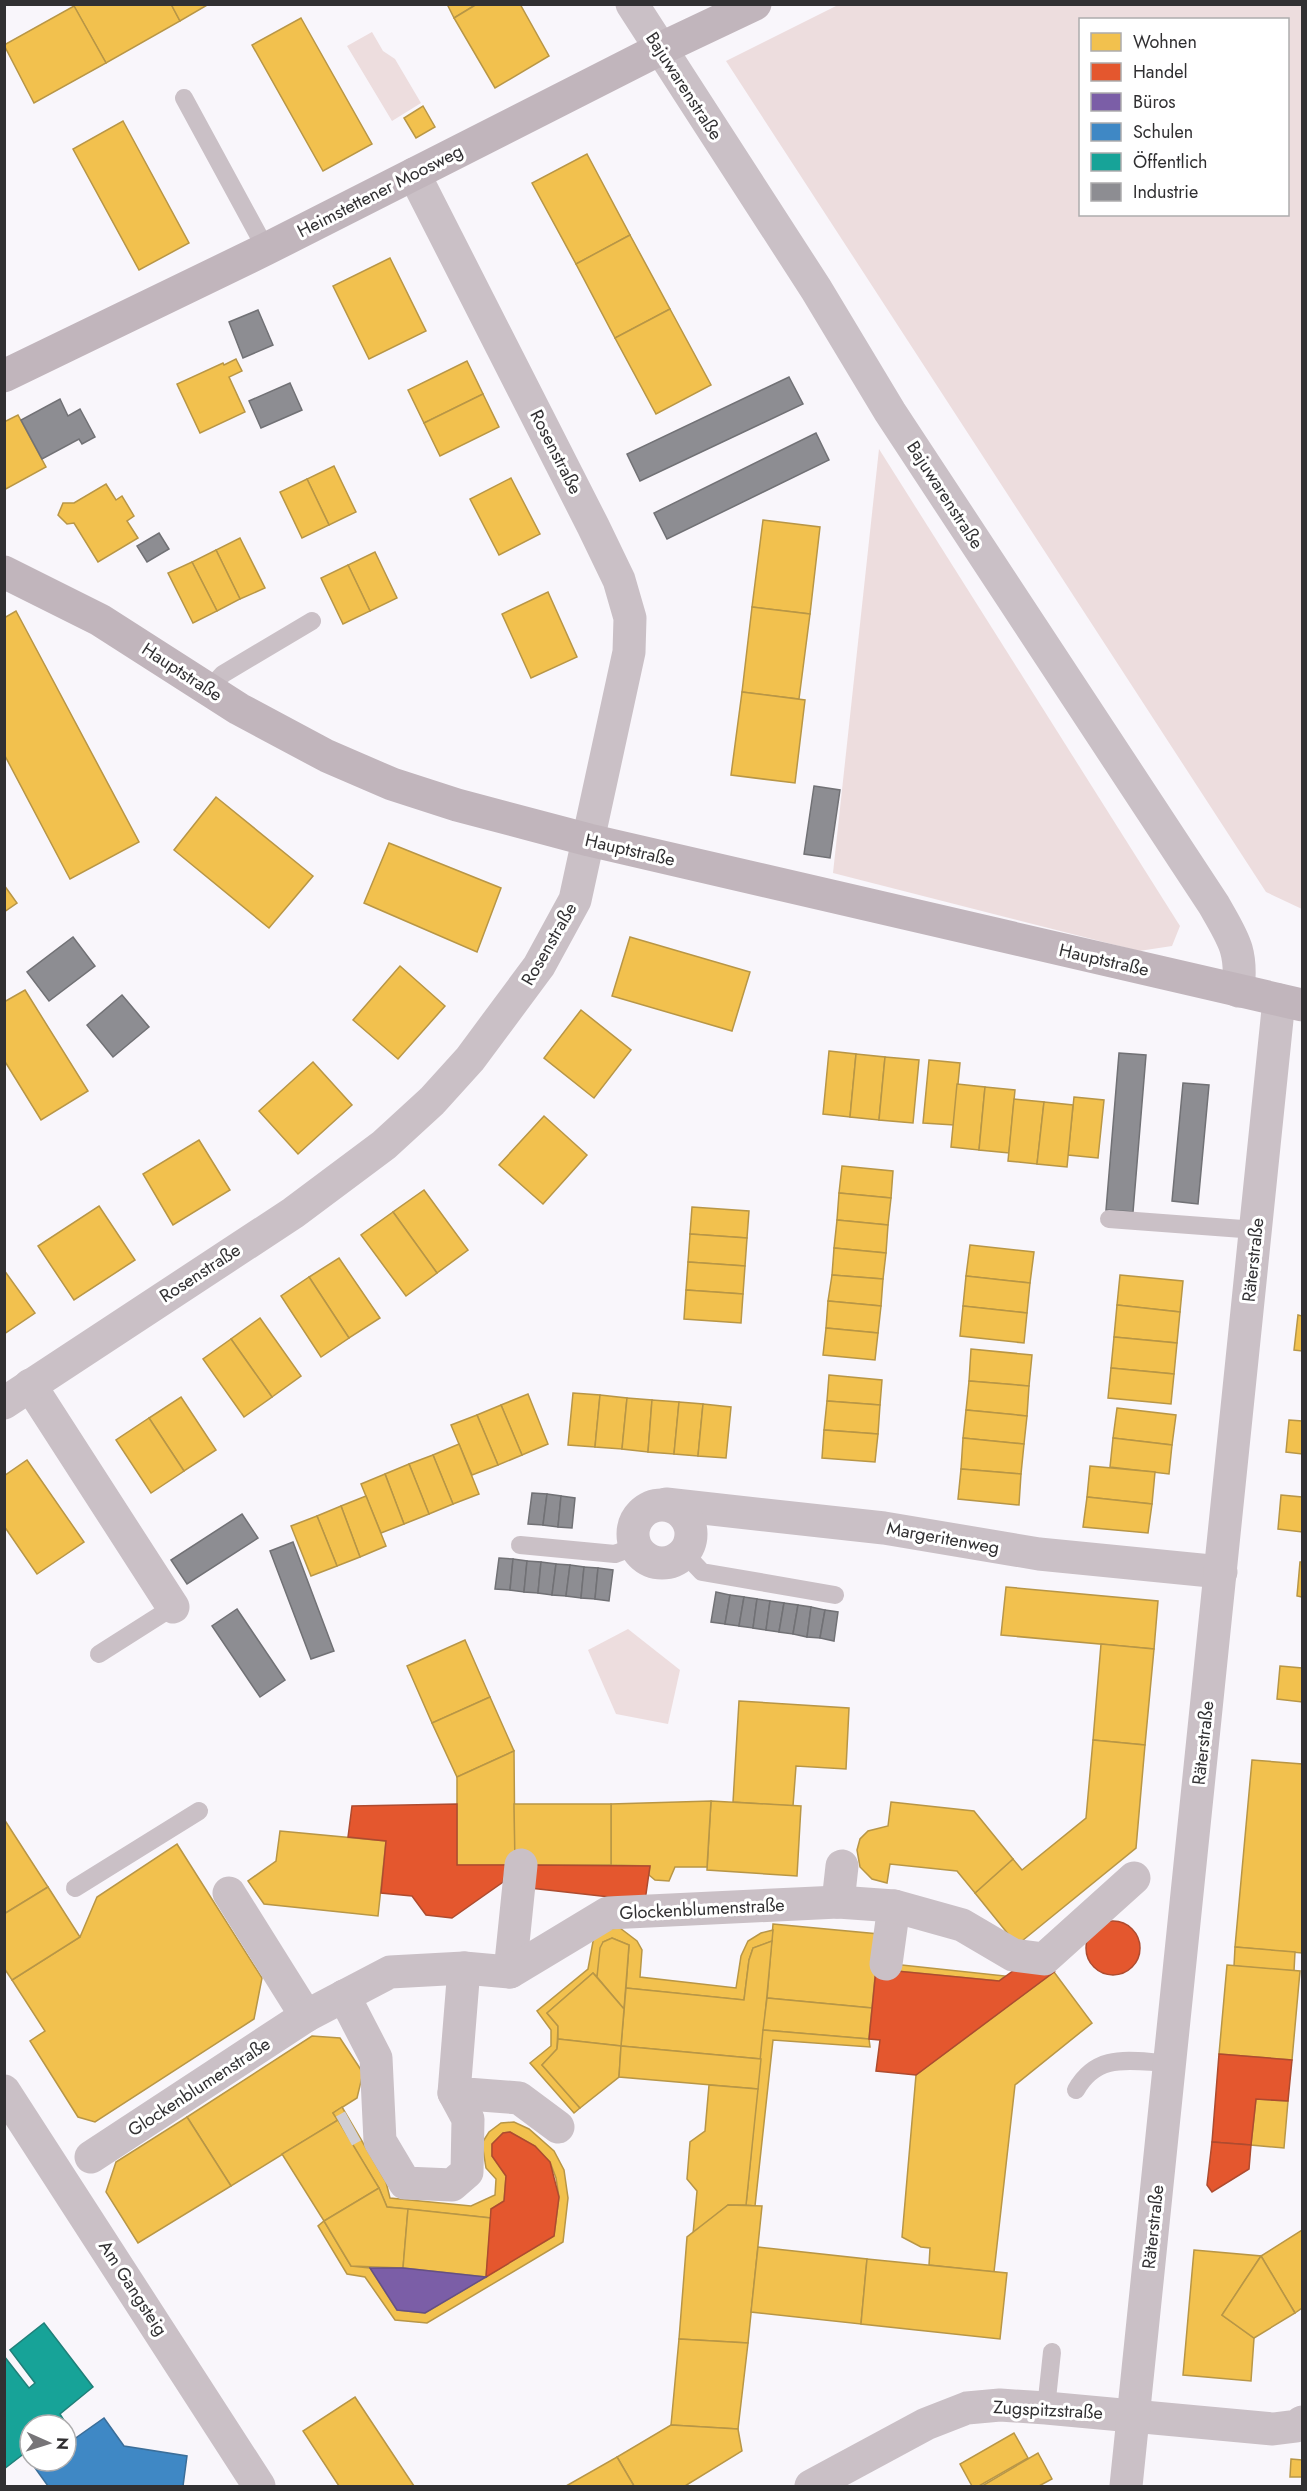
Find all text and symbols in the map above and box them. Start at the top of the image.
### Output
legend [1079,18,1289,216]
street label: Bajuwarenstraße [639,27,729,145]
text: Wohnen [1133,29,1197,55]
text: Handel [1133,59,1188,85]
text: Büros [1133,89,1175,115]
text: Schulen [1133,119,1193,145]
street label: Heimstettener Moosweg [293,138,467,244]
text: Öffentlich [1133,149,1207,175]
text: Industrie [1133,179,1198,205]
street label: Rosenstraße [524,405,588,499]
street label: Bajuwarenstraße [900,436,990,554]
street label: Hauptstraße [137,636,227,708]
street label: Hauptstraße [583,827,677,873]
street label: Rosenstraße [515,898,583,990]
street label: Hauptstraße [1057,937,1151,983]
street label: Räterstraße [1236,1217,1270,1303]
street label: Rosenstraße [154,1237,246,1309]
street label: Margeritenweg [885,1515,1001,1561]
street label: Räterstraße [1186,1700,1220,1786]
street label: Glockenblumenstraße [619,1892,785,1926]
street label: Glockenblumenstraße [123,2031,275,2143]
street label: Räterstraße [1136,2184,1170,2270]
street label: Am Gangsteig [92,2235,174,2341]
street label: Zugspitzstraße [993,2394,1103,2426]
north arrow [18,2413,78,2473]
text: N [51,2437,74,2451]

